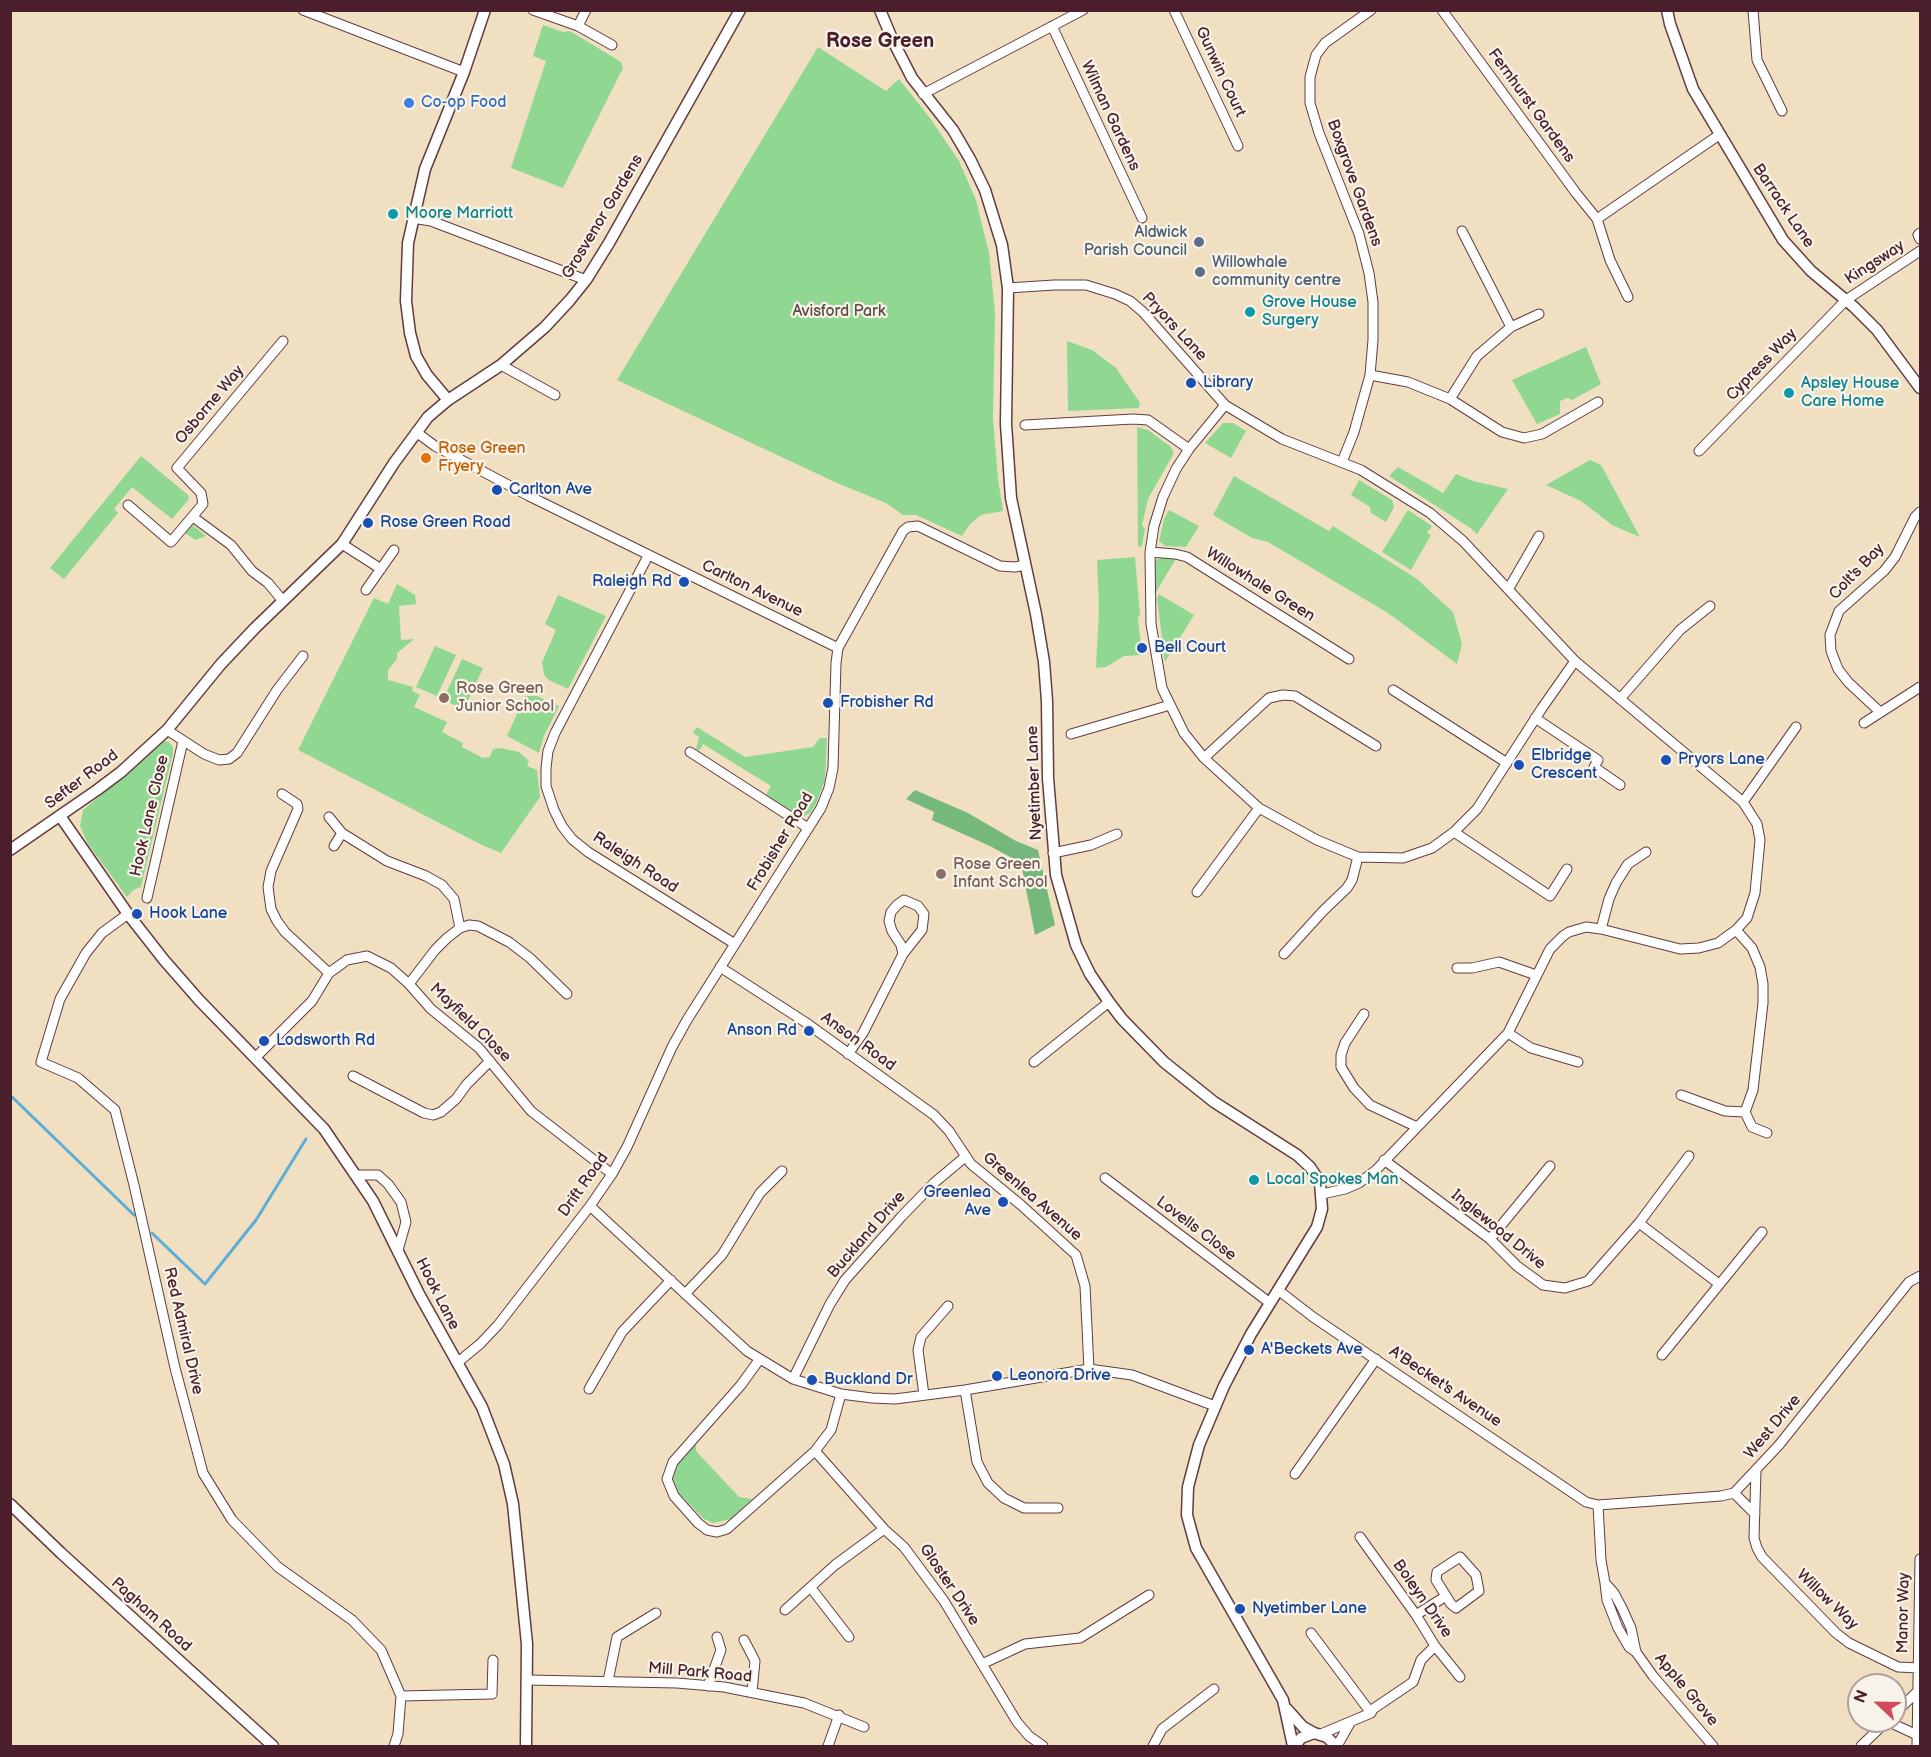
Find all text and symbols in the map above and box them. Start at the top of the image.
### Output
street label: Gunwin Court [1191,24,1249,120]
district label: Rose Green [826,30,934,54]
street label: Fernhurst Gardens [1483,45,1579,167]
street label: Wilman Gardens [1076,58,1144,174]
place label: Co-op Food [421,93,506,113]
marker: Co-op Food [402,96,416,110]
street label: Boxgrove Gardens [1322,117,1386,249]
street label: Grosvenor Gardens [558,151,648,283]
street label: Barrack Lane [1748,160,1818,252]
place label: Moore Marriott [405,204,513,224]
marker: Moore Marriott [386,207,400,221]
place label: Aldwick Parish Council [1084,223,1187,261]
marker: Aldwick Parish Council [1192,235,1206,249]
street label: Kingsway [1842,237,1908,289]
place label: Willowhale community centre [1212,253,1341,291]
marker: Willowhale community centre [1193,265,1207,279]
street label: Pryors Lane [1137,289,1211,365]
place label: Grove House Surgery [1262,293,1357,331]
park label: Avisford Park [792,302,886,322]
marker: Grove House Surgery [1243,305,1257,319]
street label: Cypress Way [1723,325,1801,405]
street label: Osborne Way [172,362,248,448]
place label: Library [1203,373,1253,393]
place label: Apsley House Care Home [1801,374,1899,412]
marker: Library [1184,376,1198,390]
marker: Apsley House Care Home [1782,386,1796,400]
place label: Rose Green Fryery [438,439,526,477]
marker: Rose Green Fryery [419,451,433,465]
place label: Carlton Ave [509,480,592,500]
marker: Carlton Ave [490,483,504,497]
place label: Rose Green Road [380,513,511,533]
marker: Rose Green Road [361,516,375,530]
street label: Colt's Bay [1825,540,1889,604]
street label: Willowhale Green [1202,544,1318,626]
street label: Carlton Avenue [698,556,806,622]
place label: Raleigh Rd [592,572,672,592]
marker: Raleigh Rd [677,575,691,589]
place label: Bell Court [1154,638,1226,658]
marker: Bell Court [1135,641,1149,655]
place label: Rose Green Junior School [456,679,554,717]
marker: Rose Green Junior School [437,691,451,705]
place label: Frobisher Rd [840,693,934,713]
marker: Frobisher Rd [821,696,835,710]
street label: Nyetimber Lane [1023,725,1047,841]
street label: Sefter Road [42,746,122,814]
place label: Elbridge Crescent [1531,746,1597,784]
place label: Pryors Lane [1678,750,1765,770]
street label: Hook Lane Close [127,753,173,879]
marker: Pryors Lane [1659,753,1673,767]
marker: Elbridge Crescent [1512,758,1526,772]
street label: Frobisher Road [744,789,818,895]
street label: Raleigh Road [589,828,681,898]
place label: Rose Green Infant School [953,855,1048,893]
marker: Rose Green Infant School [934,867,948,881]
place label: Hook Lane [149,904,227,924]
marker: Hook Lane [130,907,144,921]
street label: Mayfield Close [425,979,515,1067]
street label: Anson Road [817,1008,899,1076]
place label: Anson Rd [727,1021,797,1041]
marker: Anson Rd [802,1024,816,1038]
place label: Lodsworth Rd [276,1031,375,1051]
marker: Lodsworth Rd [257,1034,271,1048]
street label: Drift Road [555,1149,613,1221]
street label: Greenlea Avenue [978,1149,1086,1245]
place label: Local Spokes Man [1266,1170,1398,1190]
marker: Local Spokes Man [1247,1173,1261,1187]
place label: Greenlea Ave [924,1183,991,1221]
street label: Inglewood Drive [1447,1186,1549,1274]
street label: Buckland Drive [824,1188,910,1282]
street label: Lovells Close [1152,1193,1240,1265]
marker: Greenlea Ave [996,1195,1010,1209]
street label: Hook Lane [411,1255,463,1333]
street label: Red Admiral Drive [159,1266,207,1396]
place label: A'Beckets Ave [1261,1340,1363,1360]
street label: A'Becket's Avenue [1385,1342,1505,1432]
marker: A'Beckets Ave [1242,1343,1256,1357]
place label: Leonora Drive [1009,1366,1111,1386]
marker: Leonora Drive [990,1369,1004,1383]
place label: Buckland Dr [824,1370,913,1390]
marker: Buckland Dr [805,1373,819,1387]
street label: West Drive [1741,1391,1805,1463]
street label: Gloster Drive [915,1541,983,1629]
street label: Boleyn Drive [1388,1556,1456,1642]
street label: Willow Way [1792,1566,1862,1634]
street label: Manor Way [1894,1572,1914,1654]
street label: Pagham Road [107,1574,195,1656]
place label: Nyetimber Lane [1252,1599,1367,1619]
marker: Nyetimber Lane [1233,1602,1247,1616]
street label: Apple Grove [1650,1650,1722,1730]
street label: Mill Park Road [647,1659,753,1687]
north arrow [1847,1673,1907,1733]
text: N [1851,1688,1873,1706]

